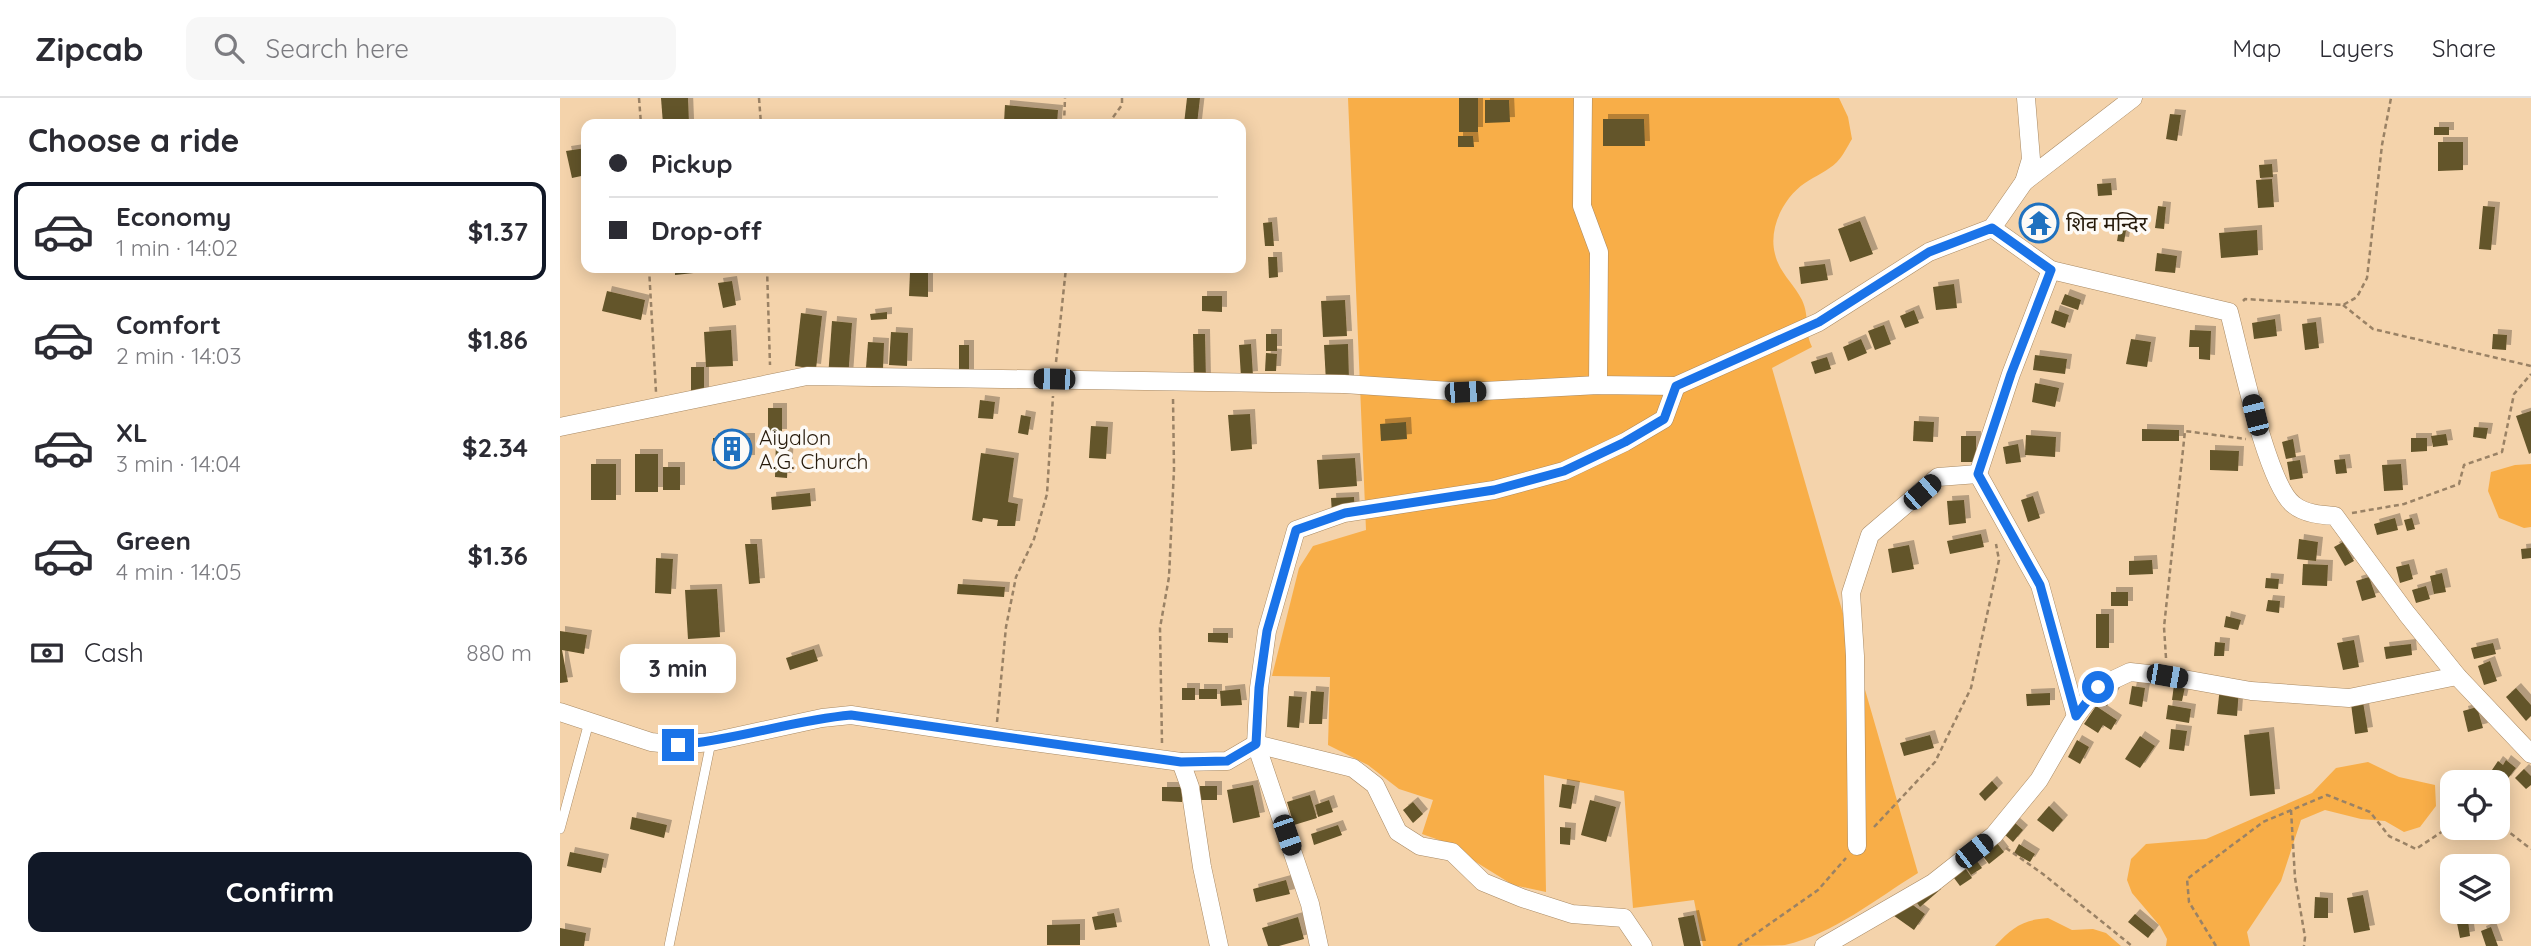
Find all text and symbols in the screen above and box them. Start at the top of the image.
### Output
search box [186,17,676,80]
text: Zipcab [35,28,144,69]
icon: search [210,29,248,67]
text: Search here [266,32,409,65]
text: Map [2232,33,2281,63]
text: Layers [2319,33,2394,63]
text: Share [2432,33,2496,63]
text: Choose a ride [28,120,240,160]
text: Pickup [651,147,733,180]
icon: car [32,200,95,263]
text: Economy [116,200,231,233]
temple icon: शिव मन्दिर [2018,202,2060,244]
place label: शिव मन्दिर [2066,210,2148,236]
text: Drop-off [651,214,762,247]
text: $1.37 [468,215,528,248]
text: 1 min · 14:02 [116,233,238,262]
icon: car [32,308,95,371]
text: Comfort [116,308,221,341]
text: $1.86 [467,323,528,356]
text: 2 min · 14:03 [116,341,242,370]
car [1033,368,1076,390]
car [1444,380,1487,404]
car [2240,392,2271,438]
icon: car [32,416,95,479]
text: XL [116,416,148,449]
place label: Aiyalon A.G. Church [759,424,869,474]
building icon: Aiyalon A.G. Church [711,428,753,470]
text: $2.34 [462,431,528,464]
text: 3 min · 14:04 [116,449,241,478]
car [1900,470,1945,514]
icon: car [32,524,95,587]
text: Green [116,524,191,557]
text: $1.36 [468,539,528,572]
text: 4 min · 14:05 [116,557,241,586]
icon: cash [28,634,66,672]
text: Cash [84,636,144,669]
text: 880 m [466,638,532,667]
callout: 3 min [620,644,736,692]
text: 3 min [648,654,708,683]
car [2145,662,2190,690]
route start [2082,671,2114,703]
route end [662,729,694,761]
map controls [2440,770,2510,924]
button: locate [2440,770,2510,840]
car [1271,812,1304,858]
car [1951,830,1998,872]
button: Confirm [28,852,532,932]
button: layers [2440,854,2510,924]

